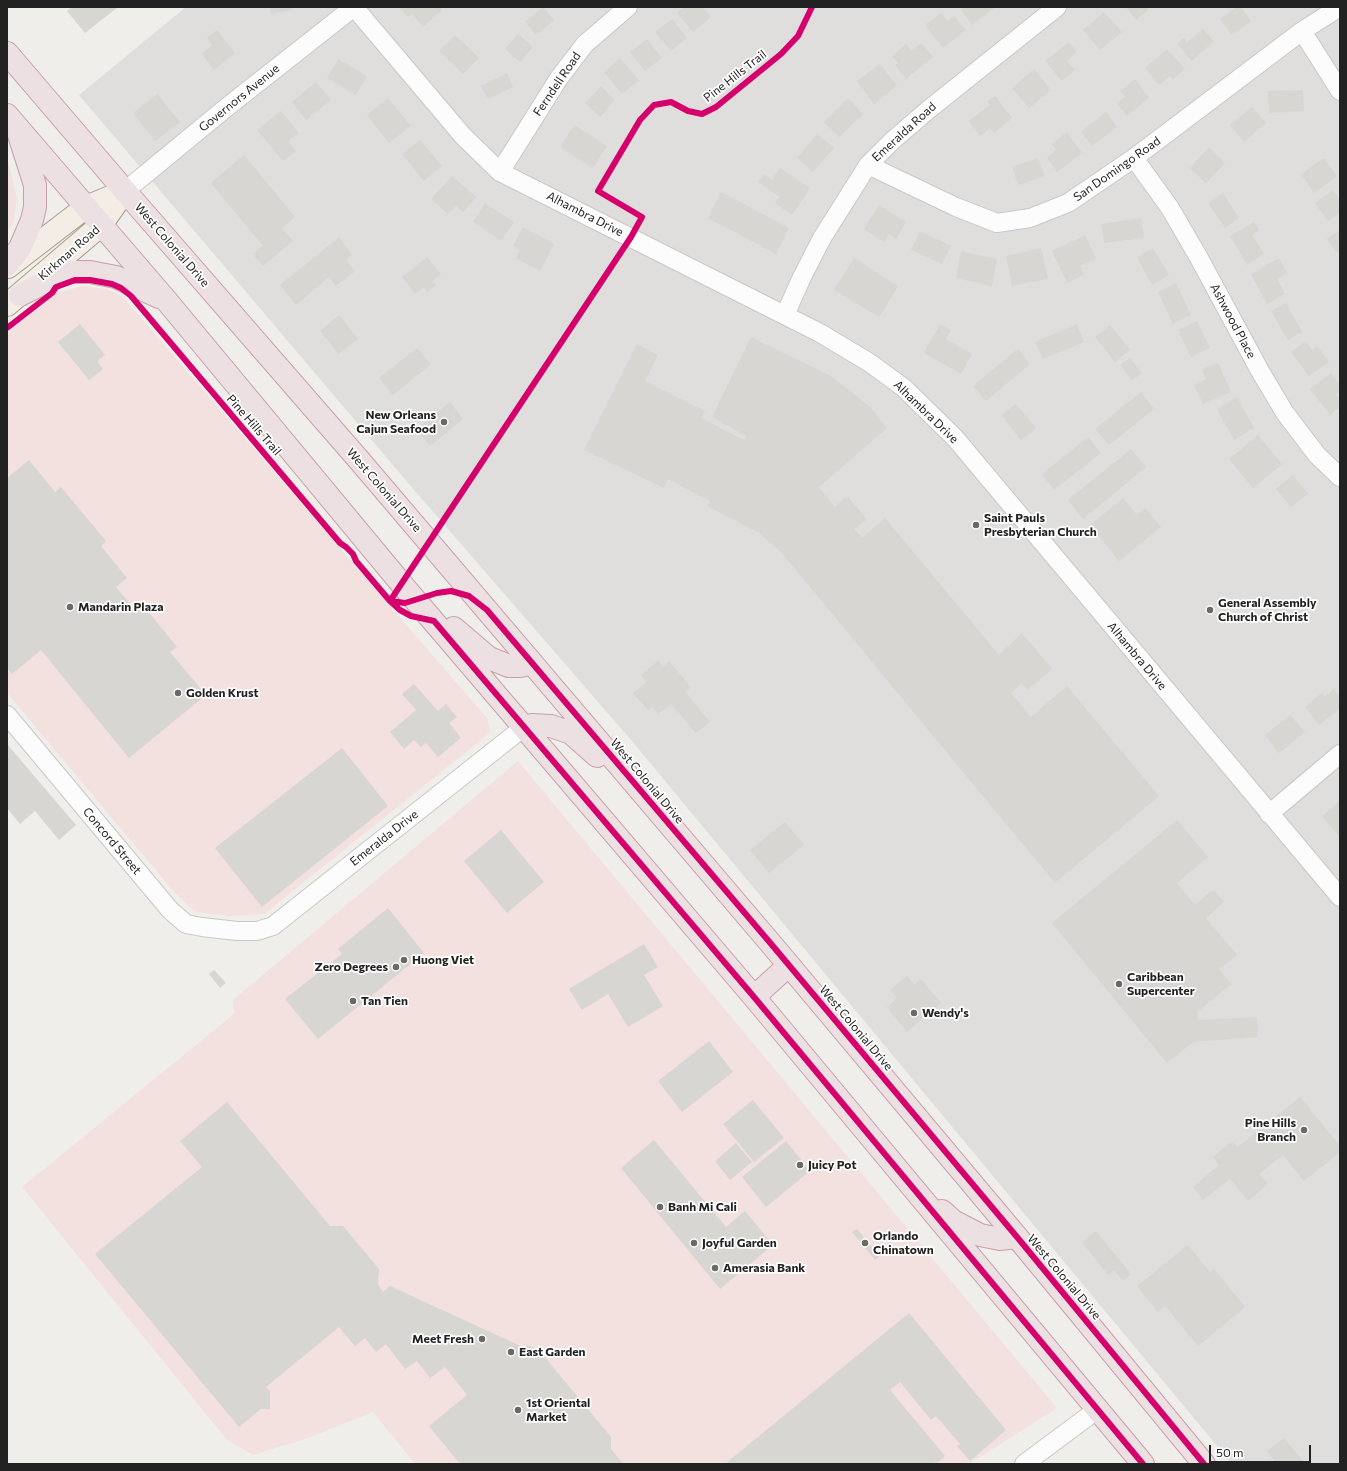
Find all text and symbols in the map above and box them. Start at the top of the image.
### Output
street label: Pine Hills Trail [701,47,769,105]
street label: Ferndell Road [530,49,584,119]
street label: Governors Avenue [196,61,282,135]
street label: Emeralda Road [869,99,939,165]
street label: San Domingo Road [1071,134,1163,204]
street label: Alhambra Drive [544,188,626,240]
street label: West Colonial Drive [132,200,212,290]
street label: Kirkman Road [35,223,103,283]
street label: Ashwood Place [1207,281,1259,361]
street label: Alhambra Drive [891,378,961,446]
street label: Pine Hills Trail [224,392,284,458]
place label: New Orleans Cajun Seafood [356,408,436,436]
marker: New Orleans Cajun Seafood [439,417,449,427]
street label: West Colonial Drive [344,445,424,535]
place label: Saint Pauls Presbyterian Church [984,511,1097,539]
marker: Saint Pauls Presbyterian Church [971,520,981,530]
place label: General Assembly Church of Christ [1218,596,1317,624]
place label: Mandarin Plaza [78,600,163,614]
marker: Mandarin Plaza [65,602,75,612]
marker: General Assembly Church of Christ [1205,605,1215,615]
street label: Alhambra Drive [1104,619,1170,693]
place label: Golden Krust [186,686,259,700]
marker: Golden Krust [173,688,183,698]
street label: West Colonial Drive [607,736,687,826]
street label: Concord Street [80,805,144,877]
street label: Emeralda Drive [347,807,421,869]
place label: Huong Viet [412,953,474,967]
marker: Huong Viet [399,955,409,965]
place label: Zero Degrees [314,960,388,974]
marker: Zero Degrees [391,962,401,972]
place label: Caribbean Supercenter [1127,970,1195,998]
marker: Caribbean Supercenter [1114,979,1124,989]
street label: West Colonial Drive [816,983,896,1073]
place label: Tan Tien [361,994,408,1008]
marker: Tan Tien [348,996,358,1006]
place label: Wendy's [922,1006,969,1020]
marker: Wendy's [909,1008,919,1018]
place label: Pine Hills Branch [1245,1116,1296,1144]
marker: Pine Hills Branch [1299,1125,1309,1135]
place label: Juicy Pot [808,1158,857,1172]
marker: Juicy Pot [795,1160,805,1170]
place label: Banh Mi Cali [668,1200,737,1214]
marker: Banh Mi Cali [655,1202,665,1212]
place label: Orlando Chinatown [873,1229,934,1257]
street label: West Colonial Drive [1024,1232,1104,1322]
place label: Joyful Garden [702,1236,777,1250]
marker: Joyful Garden [689,1238,699,1248]
marker: Orlando Chinatown [860,1238,870,1248]
place label: Amerasia Bank [723,1261,805,1275]
marker: Amerasia Bank [710,1263,720,1273]
place label: Meet Fresh [412,1332,474,1346]
marker: Meet Fresh [477,1334,487,1344]
place label: East Garden [519,1345,585,1359]
marker: East Garden [506,1347,516,1357]
place label: 1st Oriental Market [526,1396,590,1424]
marker: 1st Oriental Market [513,1405,523,1415]
scale bar [1211,1437,1313,1463]
text: 50 m [1216,1445,1244,1459]

